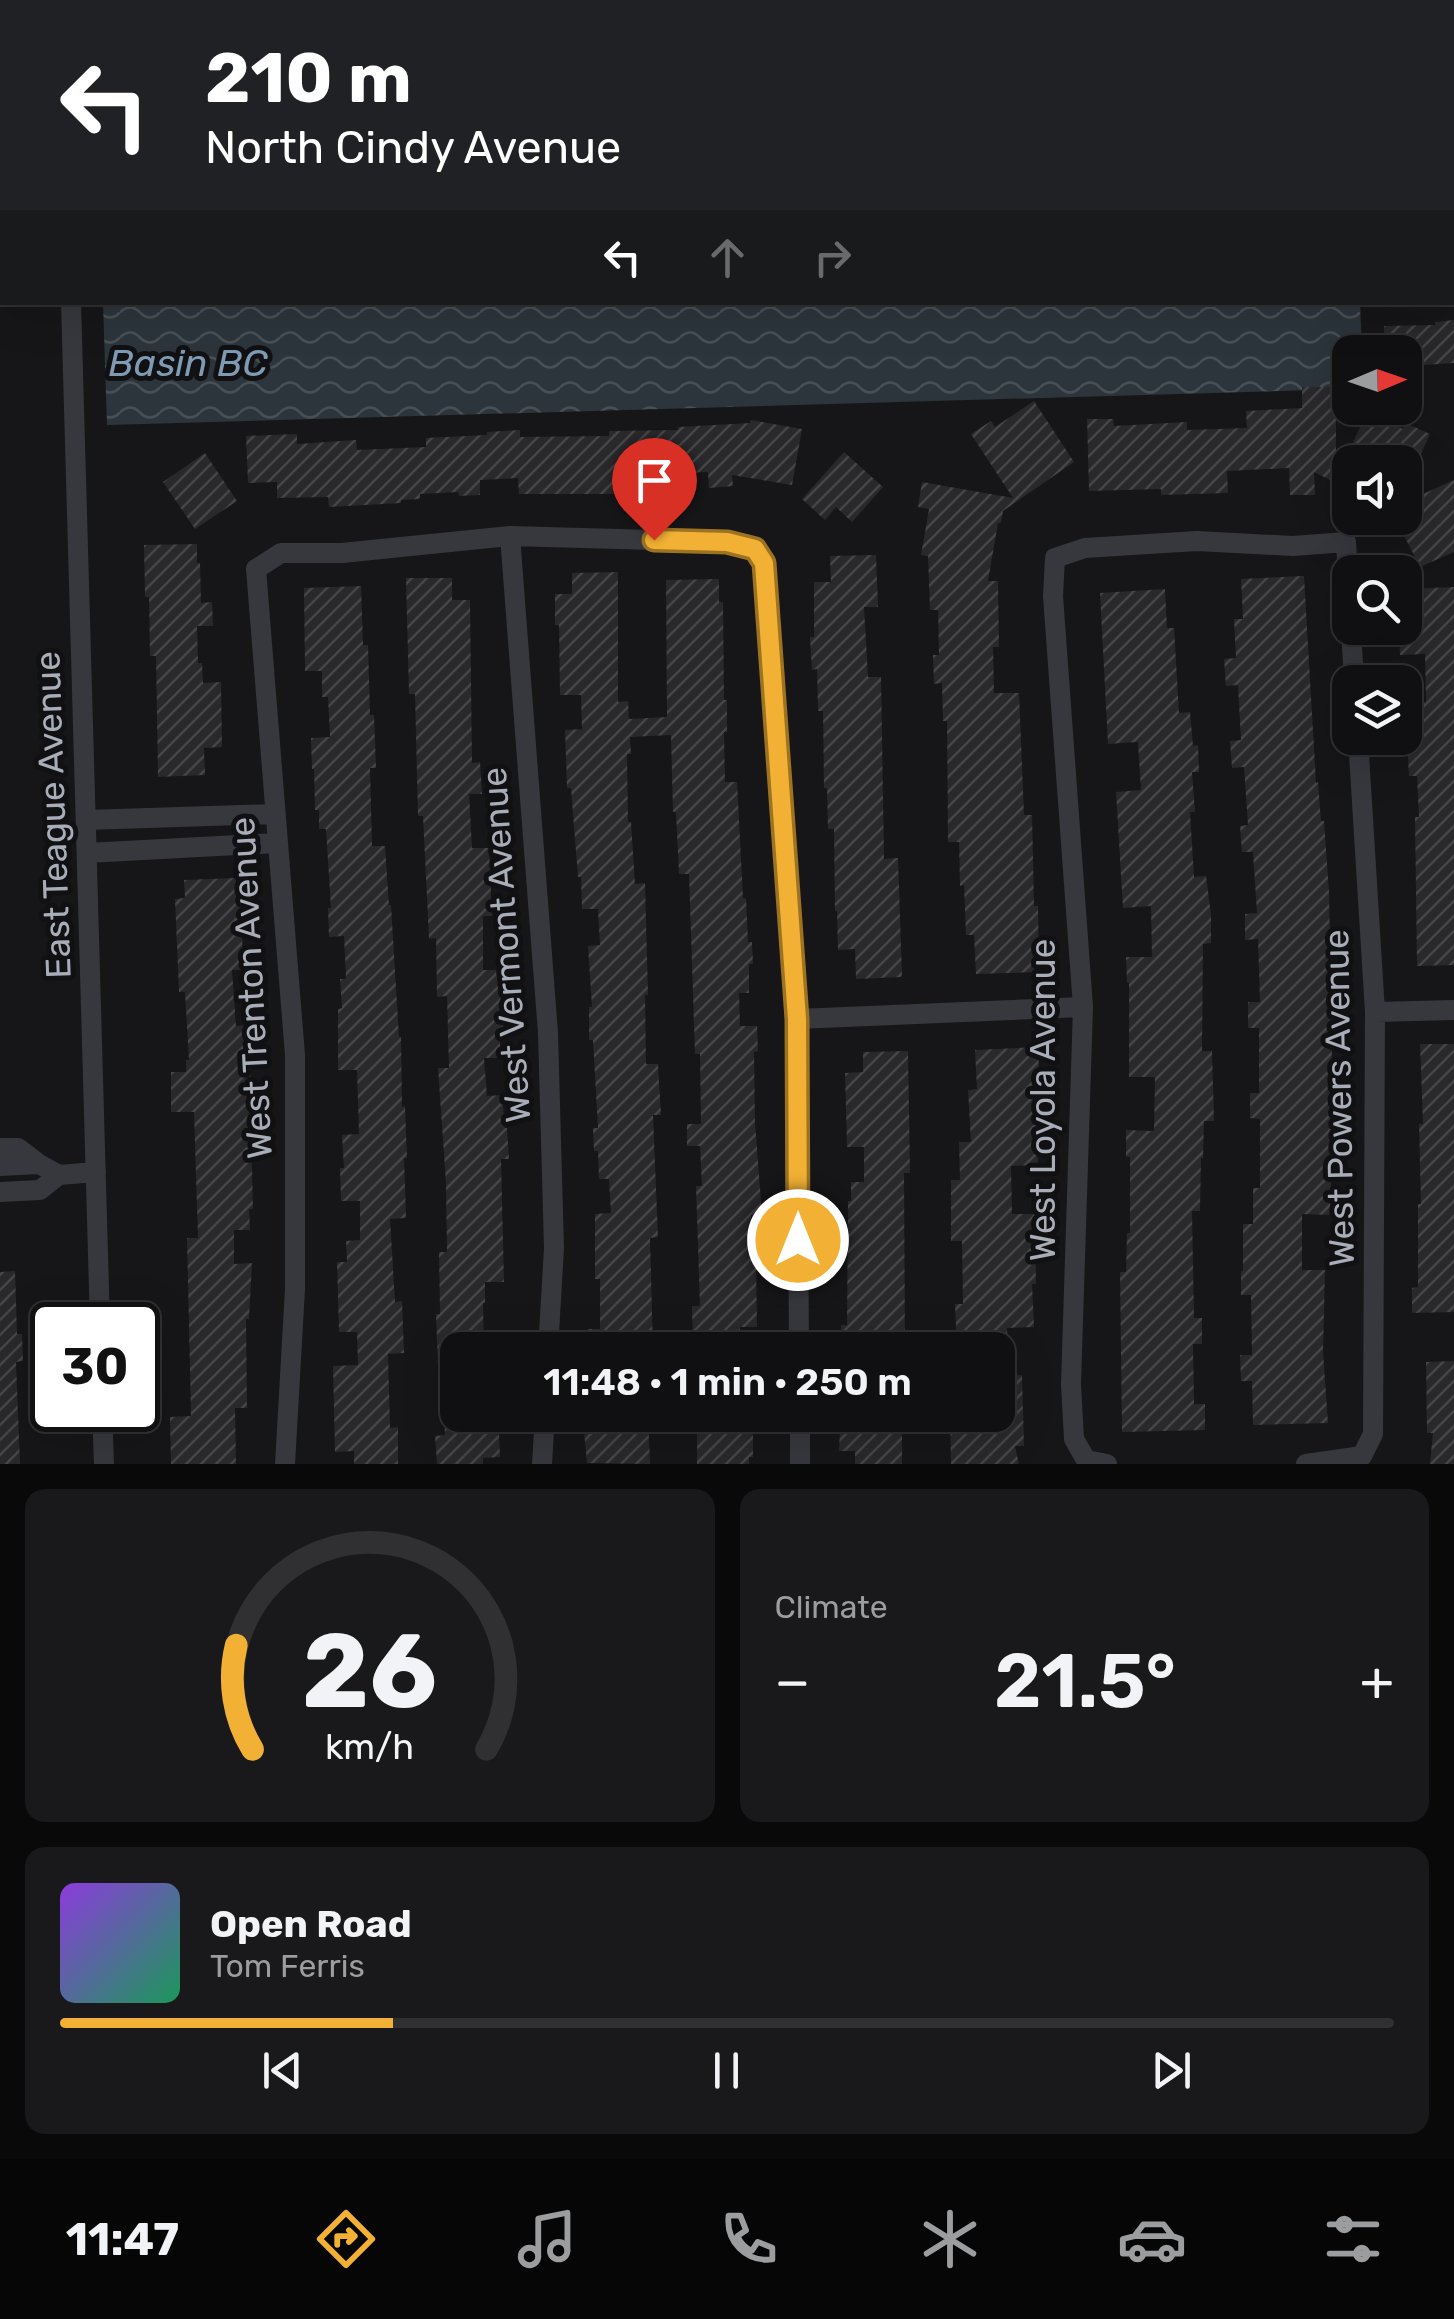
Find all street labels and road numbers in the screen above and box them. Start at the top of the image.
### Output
street label: East Teague Avenue [26,651,80,979]
street label: West Vermont Avenue [473,766,539,1124]
street label: West Trenton Avenue [221,816,281,1160]
street label: West Powers Avenue [1315,929,1363,1267]
street label: West Loyola Avenue [1022,939,1064,1261]

